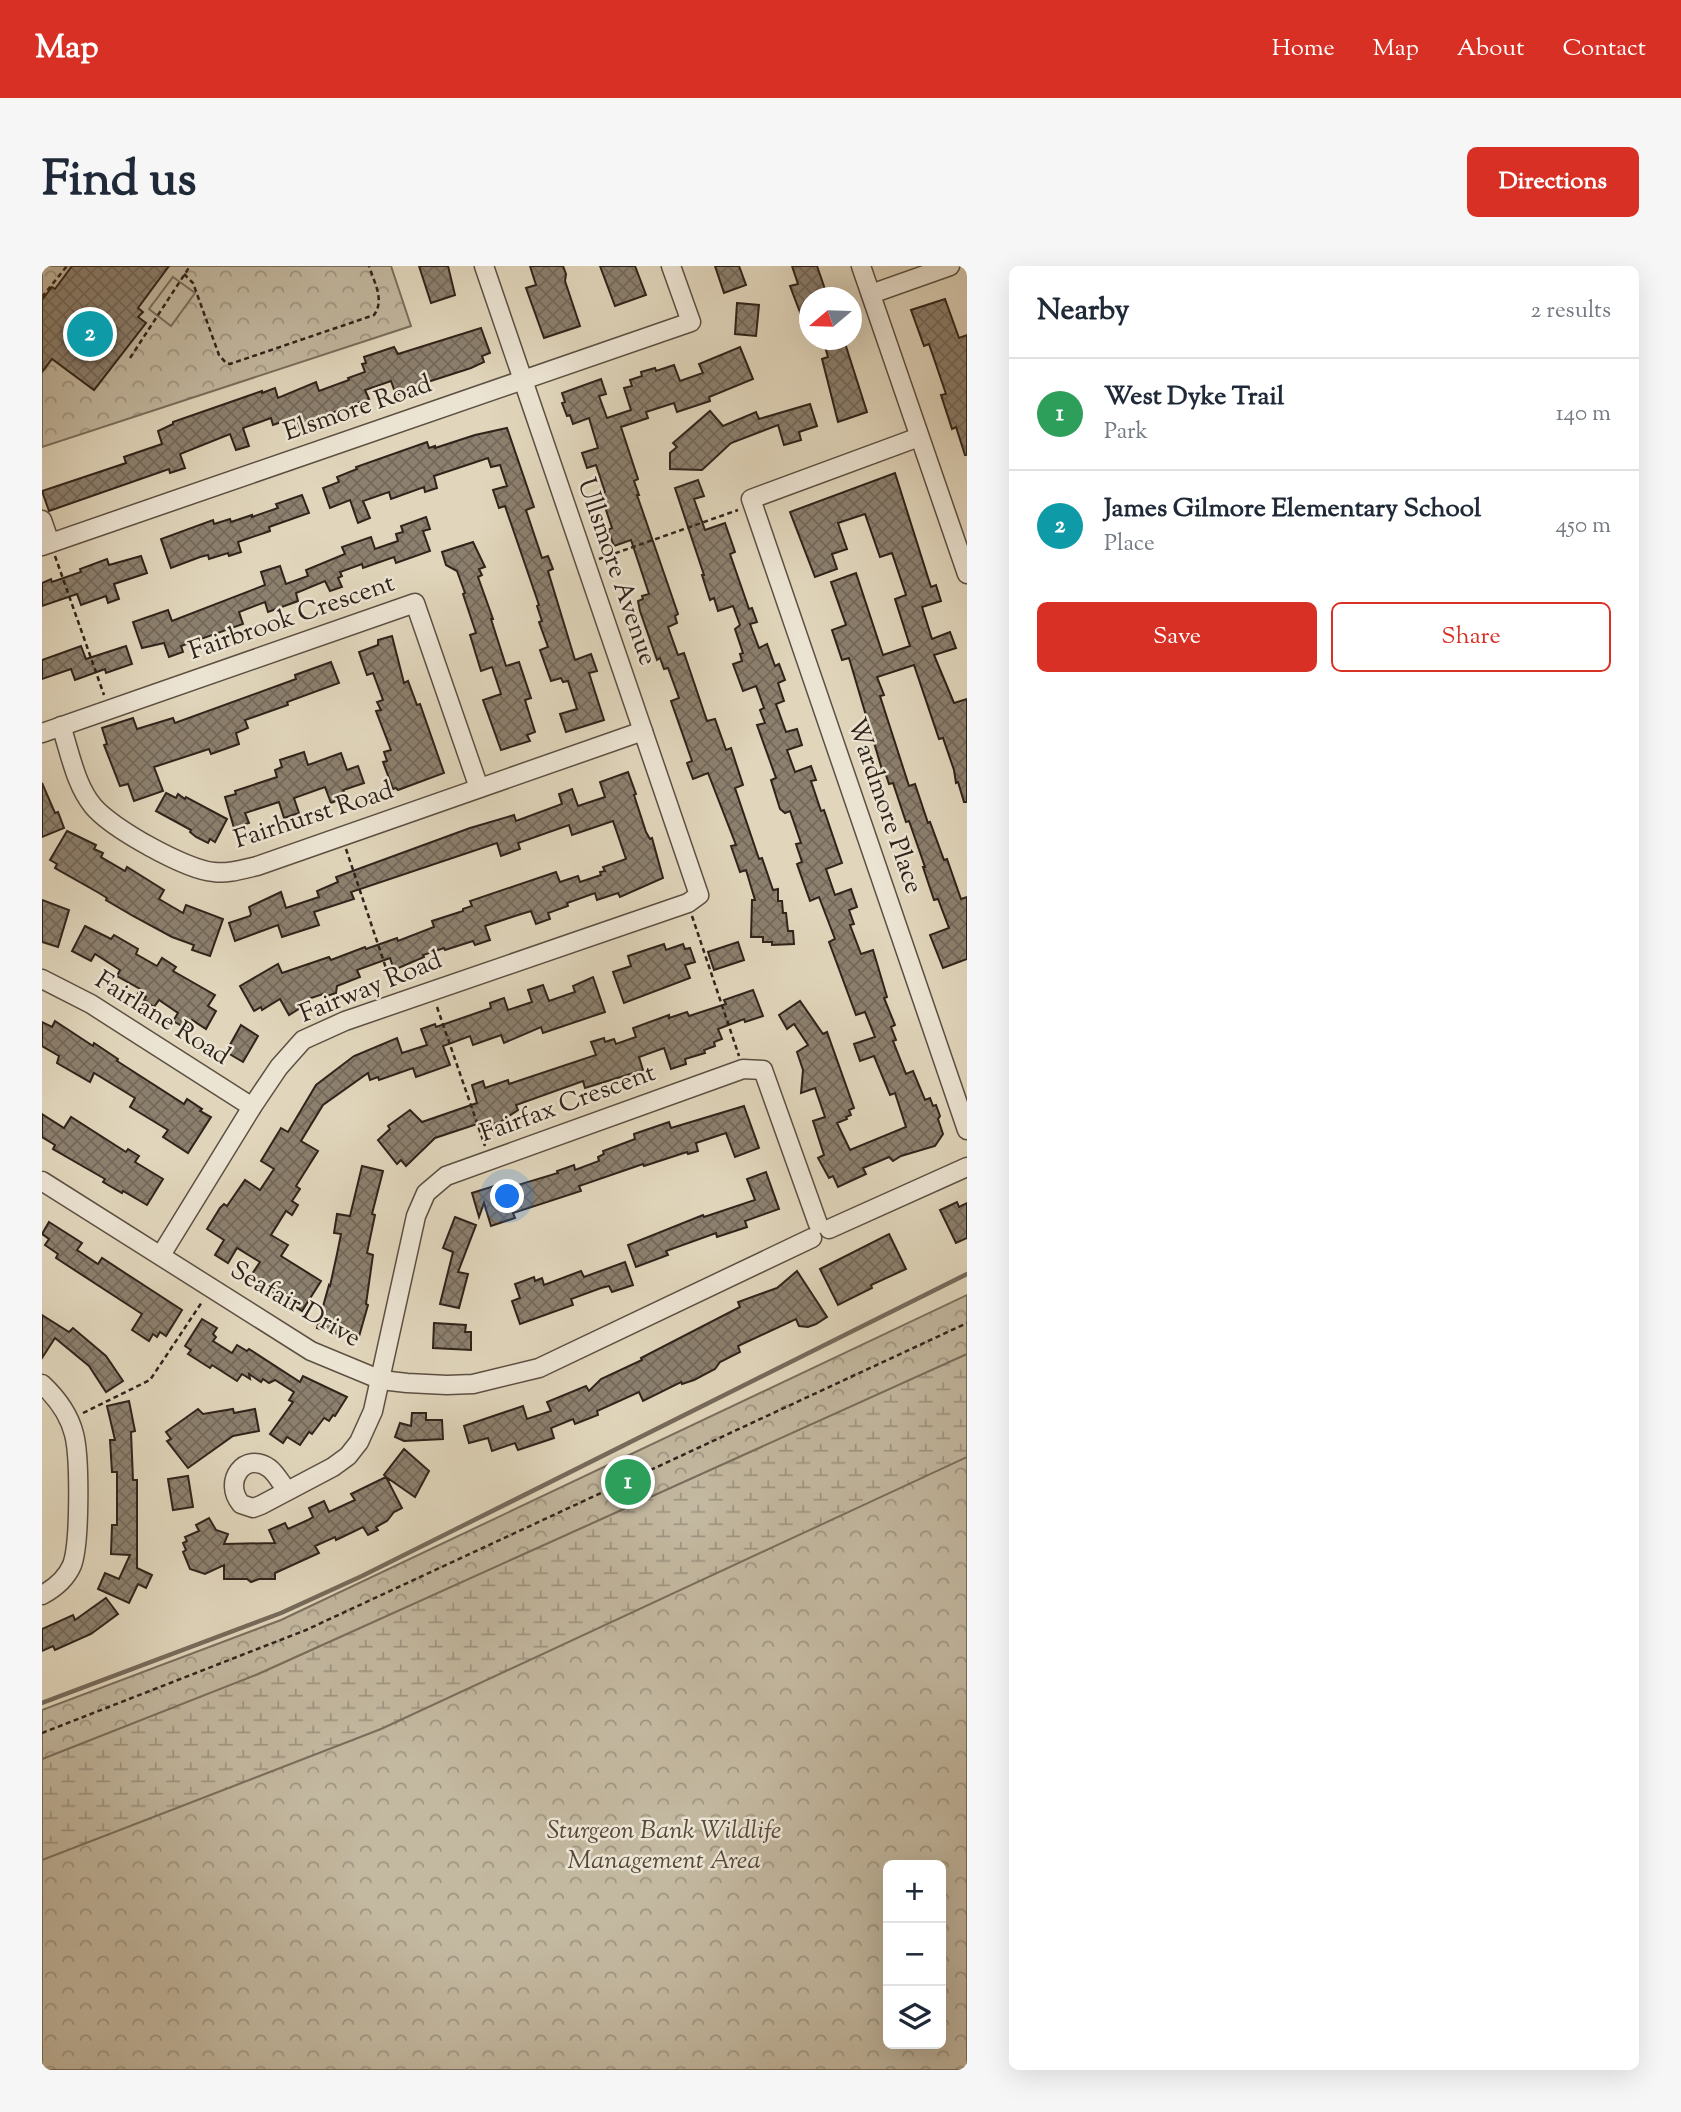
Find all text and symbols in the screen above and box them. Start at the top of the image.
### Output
text: Map [35,25,99,73]
text: Home [1272,32,1335,66]
text: Map [1373,32,1419,66]
text: About [1457,32,1524,66]
text: Contact [1562,32,1646,66]
text: Find us [42,147,196,217]
button: Directions [1467,147,1639,217]
north arrow [799,287,862,350]
text: Nearby [1037,290,1129,333]
text: 2 results [1531,295,1611,328]
pin: 2 [67,308,113,360]
street label: Elsmore Road [279,366,437,452]
text: West Dyke Trail [1104,379,1284,416]
text: 1 [1056,398,1064,431]
text: 140 m [1556,398,1611,431]
text: Park [1104,416,1148,449]
street label: Ullsmore Avenue [567,473,665,671]
text: James Gilmore Elementary School [1104,491,1481,528]
text: 2 [1055,510,1065,543]
text: 450 m [1555,510,1611,543]
text: Place [1104,528,1155,561]
street label: Fairbrook Crescent [184,565,400,671]
button: Save [1037,602,1317,672]
button: Share [1331,602,1611,672]
street label: Wardmore Place [837,713,931,899]
street label: Fairhurst Road [229,773,399,859]
street label: Fairway Road [294,942,448,1033]
street label: Fairlane Road [87,963,237,1075]
street label: Fairfax Crescent [475,1055,661,1153]
your location [490,1179,524,1213]
street label: Seafair Drive [223,1253,367,1357]
pin: 1 [605,1456,651,1508]
park label: Sturgeon Bank Wildlife Management Area [547,1813,781,1880]
map controls [883,1860,946,2049]
button: + [883,1860,946,1923]
button: − [883,1923,946,1986]
button: layers [883,1986,946,2049]

